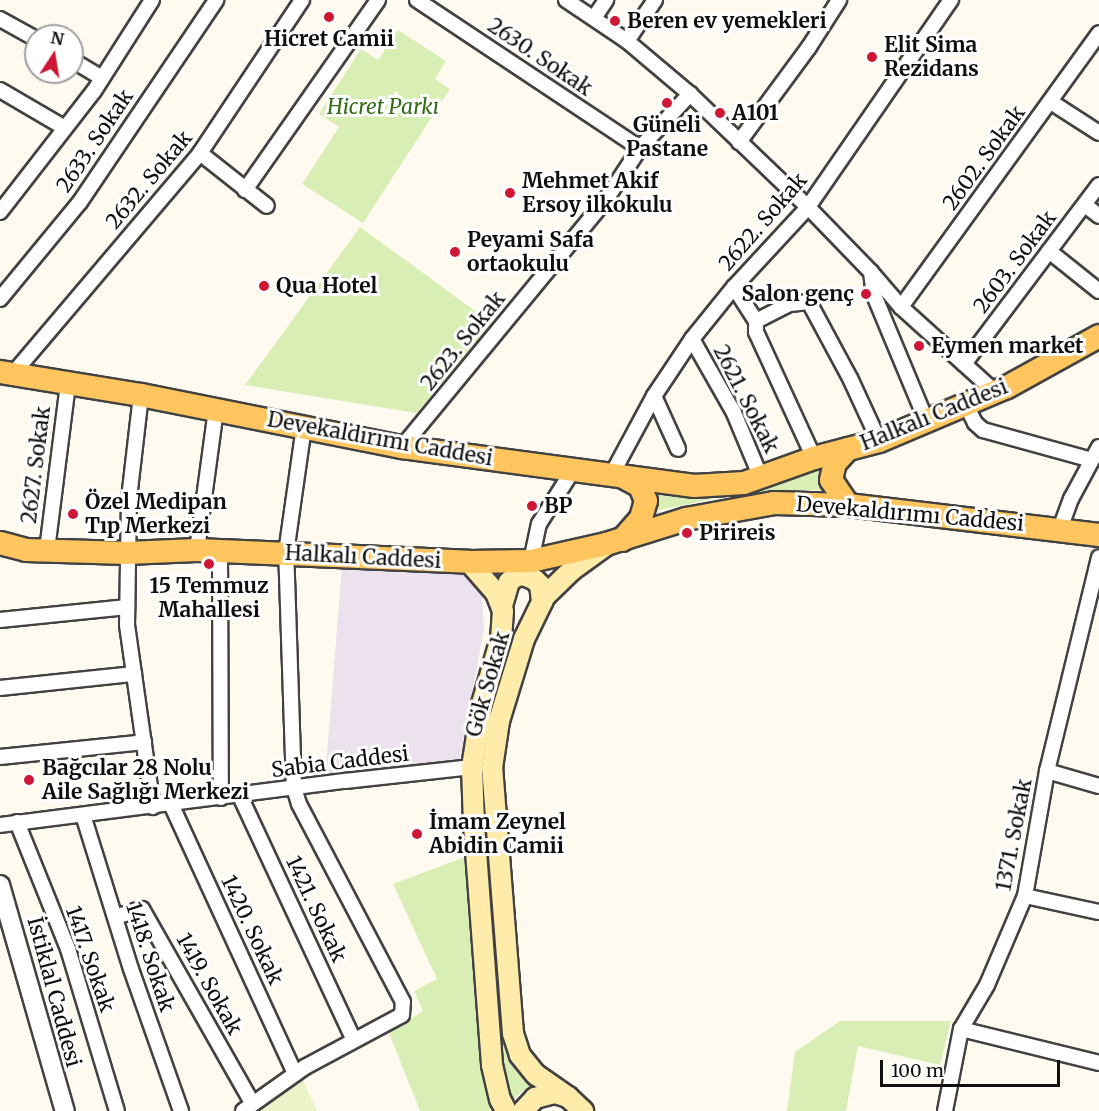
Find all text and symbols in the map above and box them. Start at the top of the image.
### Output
place label: Beren ev yemekleri [627,8,827,34]
marker: Hicret Camii [322,10,336,24]
street label: 2630. Sokak [483,13,597,101]
marker: Beren ev yemekleri [608,14,622,28]
north arrow [24,24,84,84]
place label: Hicret Camii [264,26,394,52]
text: N [49,27,66,49]
place label: Elit Sima Rezidans [884,32,979,82]
marker: Elit Sima Rezidans [865,50,879,64]
street label: 2633. Sokak [51,85,139,197]
park label: Hicret Parkı [327,94,439,120]
marker: Güneli Pastane [660,96,674,110]
place label: A101 [732,100,779,126]
street label: 2602. Sokak [938,101,1030,215]
marker: A101 [713,106,727,120]
place label: Güneli Pastane [626,112,708,162]
street label: 2632. Sokak [101,126,197,234]
place label: Mehmet Akif Ersoy ilkokulu [522,168,673,218]
street label: 2622. Sokak [714,168,812,276]
marker: Mehmet Akif Ersoy ilkokulu [503,186,517,200]
street label: 2603. Sokak [968,206,1062,318]
place label: Peyami Safa ortaokulu [467,227,594,277]
marker: Peyami Safa ortaokulu [448,245,462,259]
place label: Qua Hotel [276,273,377,299]
marker: Qua Hotel [257,279,271,293]
place label: Salon genç [741,281,854,307]
street label: 2623. Sokak [416,287,510,395]
marker: Salon genç [859,287,873,301]
place label: Eymen market [931,333,1083,359]
marker: Eymen market [912,339,926,353]
street label: 2621. Sokak [708,341,784,457]
street label: Halkalı Caddesi [857,374,1011,456]
street label: 2627. Sokak [16,405,56,525]
street label: Devekaldırımı Caddesi [265,407,495,471]
place label: Özel Medipan Tıp Merkezi [85,489,227,539]
street label: Devekaldırımı Caddesi [795,491,1025,537]
place label: BP [544,493,572,519]
marker: BP [525,499,539,513]
marker: Özel Medipan Tıp Merkezi [66,507,80,521]
place label: Pirireis [699,520,776,546]
marker: Pirireis [680,526,694,540]
street label: Halkalı Caddesi [284,540,442,574]
marker: 15 Temmuz Mahallesi [202,557,216,571]
place label: 15 Temmuz Mahallesi [149,573,269,623]
street label: Gök Sokak [461,628,515,740]
street label: Sabia Caddesi [270,741,410,783]
place label: Bağcılar 28 Nolu Aile Sağlığı Merkezi [42,755,249,805]
marker: Bağcılar 28 Nolu Aile Sağlığı Merkezi [20,771,38,789]
street label: 1371. Sokak [991,777,1037,893]
place label: İmam Zeynel Abidin Camii [429,809,566,859]
marker: İmam Zeynel Abidin Camii [410,827,424,841]
street label: 1421. Sokak [280,852,352,966]
street label: 1420. Sokak [216,871,288,989]
street label: 1418. Sokak [120,899,180,1015]
street label: 1417. Sokak [60,903,120,1015]
street label: İstiklal Caddesi [22,914,86,1070]
street label: 1419. Sokak [171,929,247,1039]
scale bar [883,1048,1063,1086]
text: 100 m [891,1059,944,1082]

